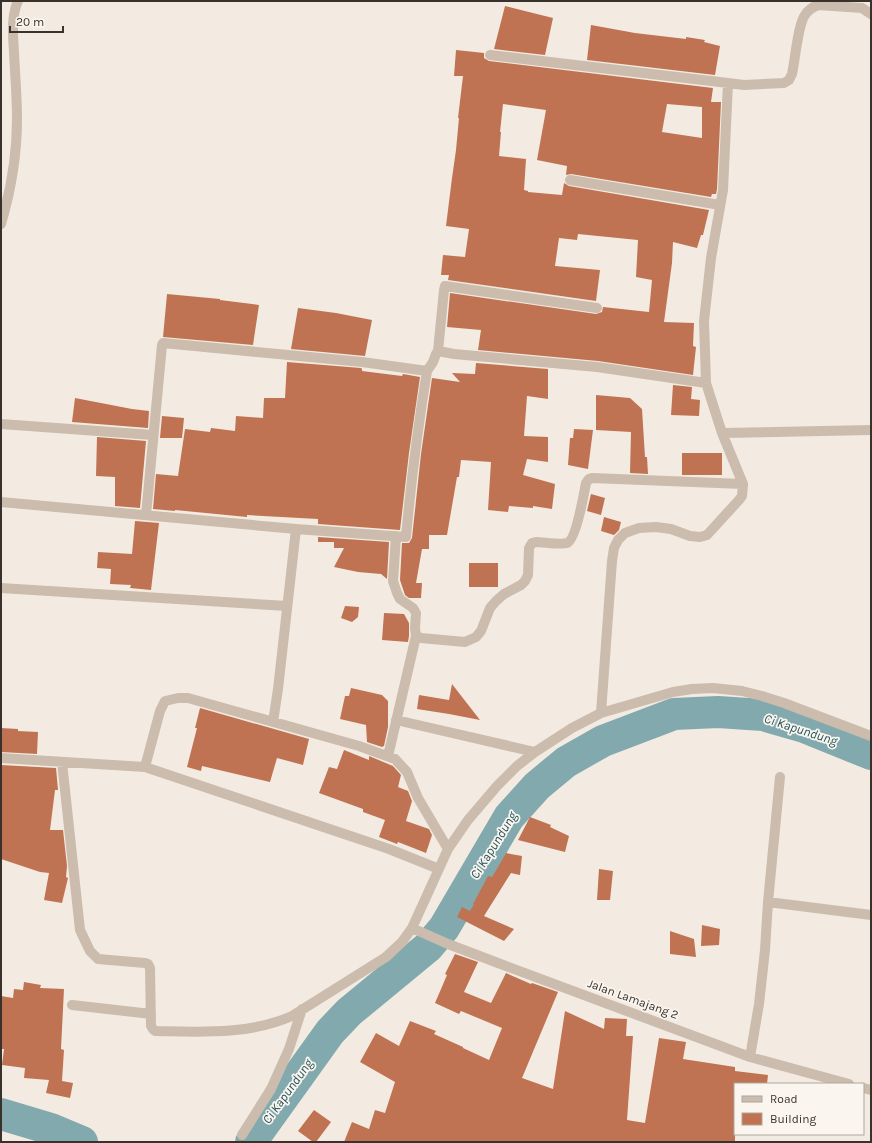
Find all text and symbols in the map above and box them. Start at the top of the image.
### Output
scale bar [10,8,63,34]
text: 20 m [16,15,44,29]
water label: Ci Kapundung [762,711,841,749]
water label: Ci Kapundung [467,808,521,881]
street label: Jalan Lamajang 2 [586,976,680,1022]
water label: Ci Kapundung [259,1055,317,1126]
legend [734,1083,864,1135]
text: Road [770,1092,798,1106]
text: Building [770,1112,817,1126]

